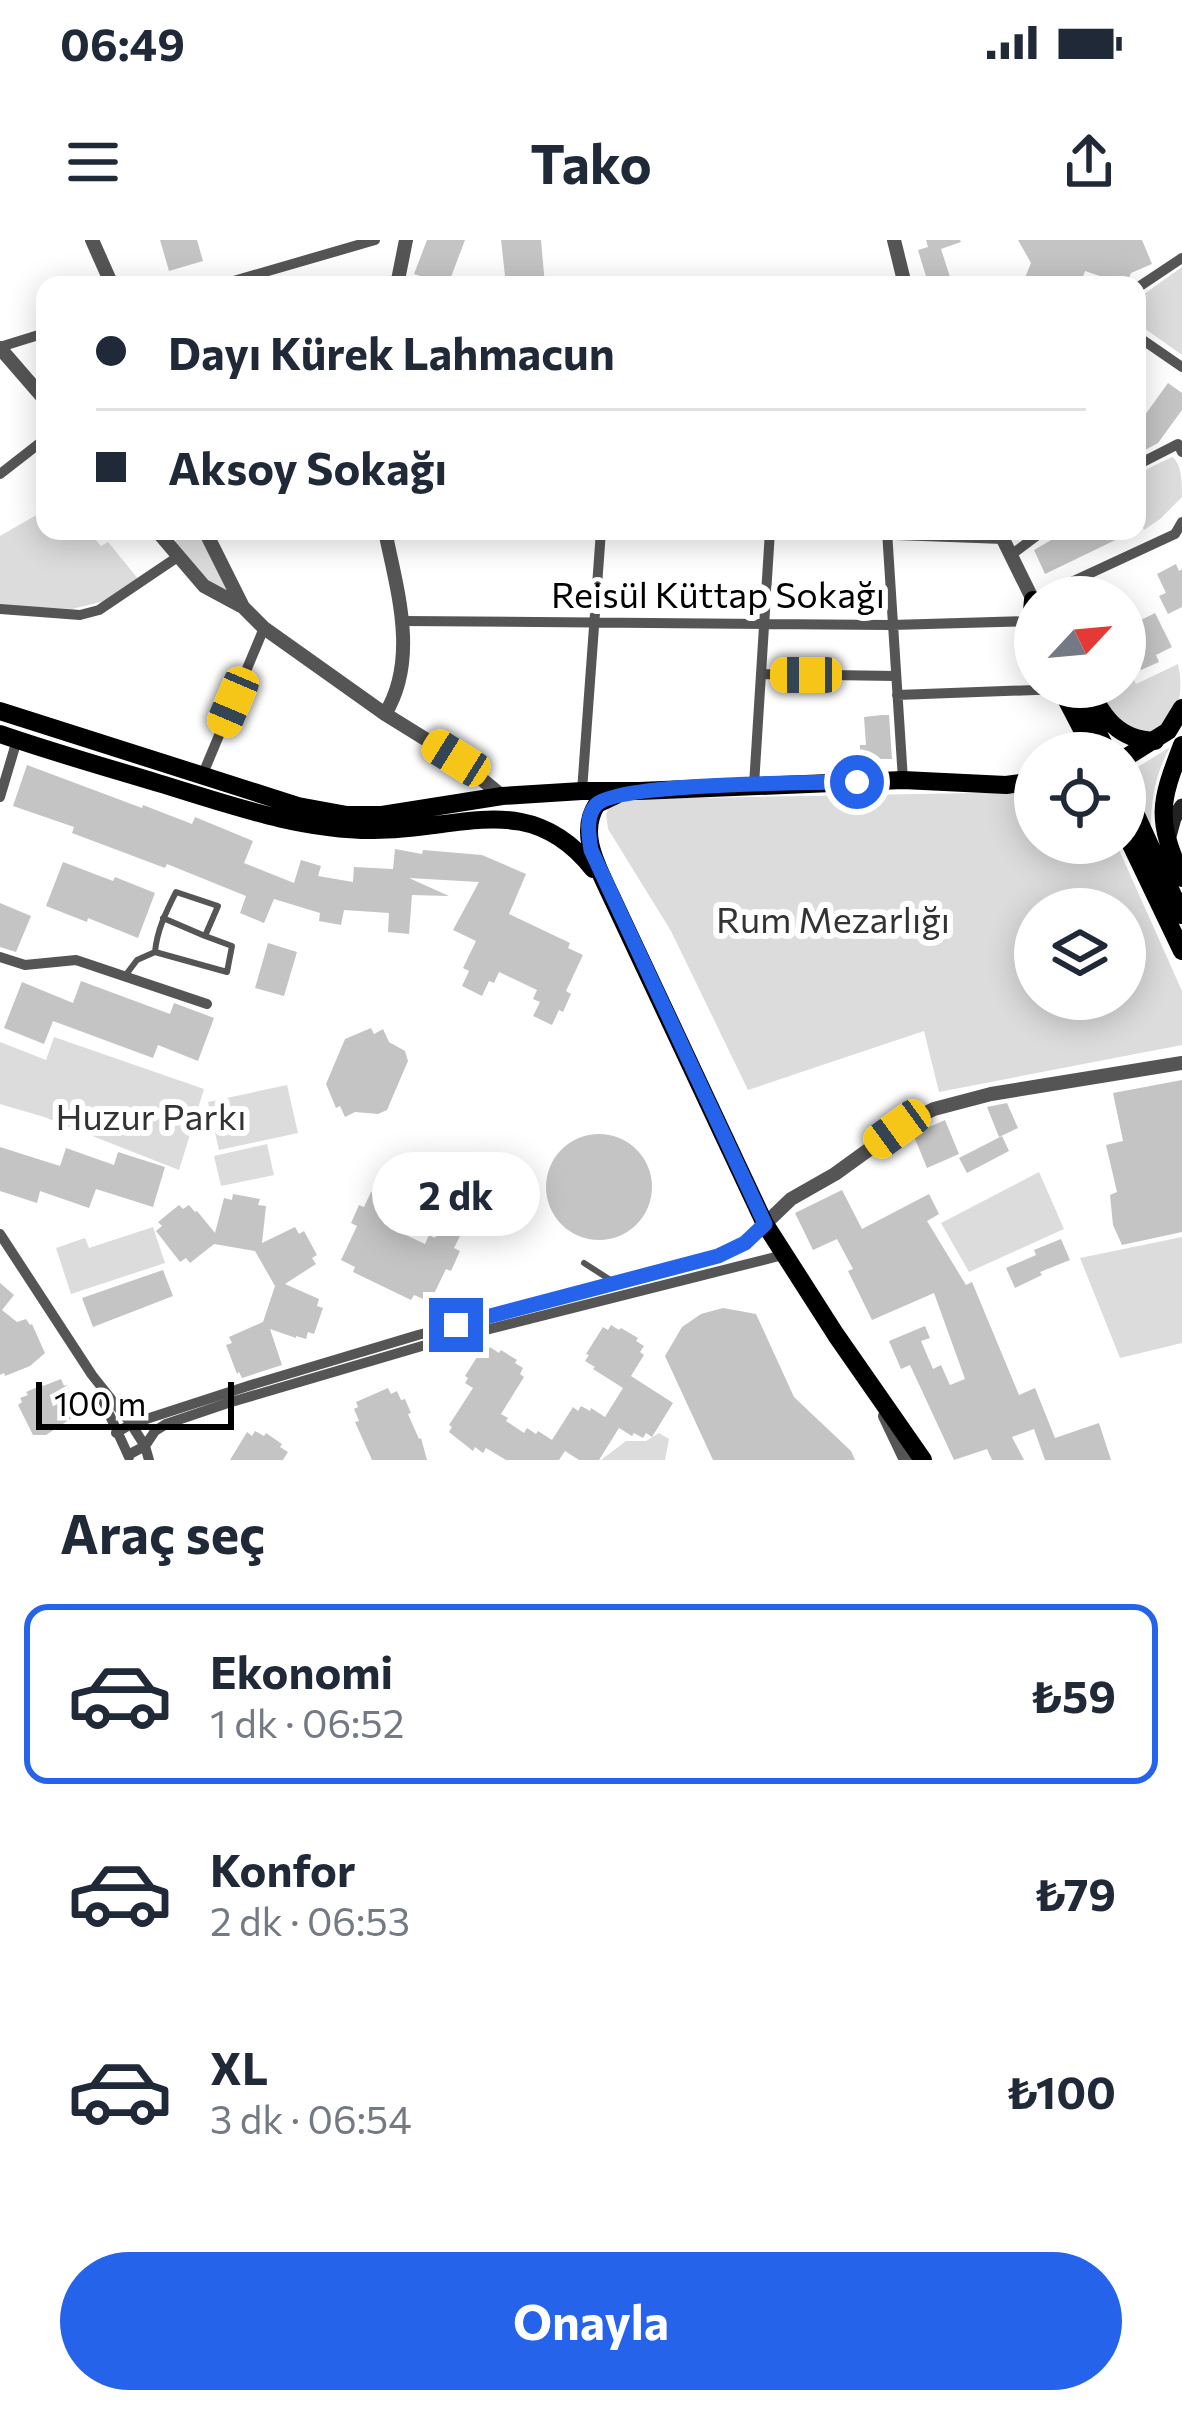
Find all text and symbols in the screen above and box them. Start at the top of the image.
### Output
text: 06:49 [60,15,185,70]
icon: menu [60,129,126,195]
text: Tako [530,129,652,195]
icon: share [1056,129,1122,195]
text: Dayı Kürek Lahmacun [168,324,615,379]
text: Aksoy Sokağı [168,439,447,494]
street label: Reisül Küttap Sokağı [551,571,885,615]
north arrow [1014,576,1146,708]
map controls [1014,576,1146,1020]
car [770,657,842,693]
car [202,662,264,742]
car [416,724,496,792]
button: locate [1014,732,1146,864]
route start [830,755,884,809]
button: layers [1014,888,1146,1020]
park label: Rum Mezarlığı [716,896,950,940]
park label: Huzur Parkı [56,1093,246,1137]
car [857,1093,937,1165]
callout: 2 dk [372,1151,540,1235]
text: 2 dk [419,1170,493,1218]
route end [429,1298,483,1352]
scale bar [36,1376,234,1429]
text: 100 m [54,1382,146,1423]
text: Araç seç [60,1499,265,1565]
icon: car [66,1640,174,1748]
text: Ekonomi [210,1643,393,1698]
text: ₺59 [1030,1667,1116,1722]
text: 1 dk · 06:52 [210,1698,404,1746]
icon: car [66,1838,174,1946]
text: Konfor [210,1841,356,1896]
text: ₺79 [1034,1865,1116,1920]
text: 2 dk · 06:53 [210,1896,410,1944]
icon: car [66,2036,174,2144]
text: XL [210,2039,268,2094]
text: ₺100 [1006,2063,1116,2118]
text: 3 dk · 06:54 [210,2094,412,2142]
button: Onayla [60,2252,1122,2390]

